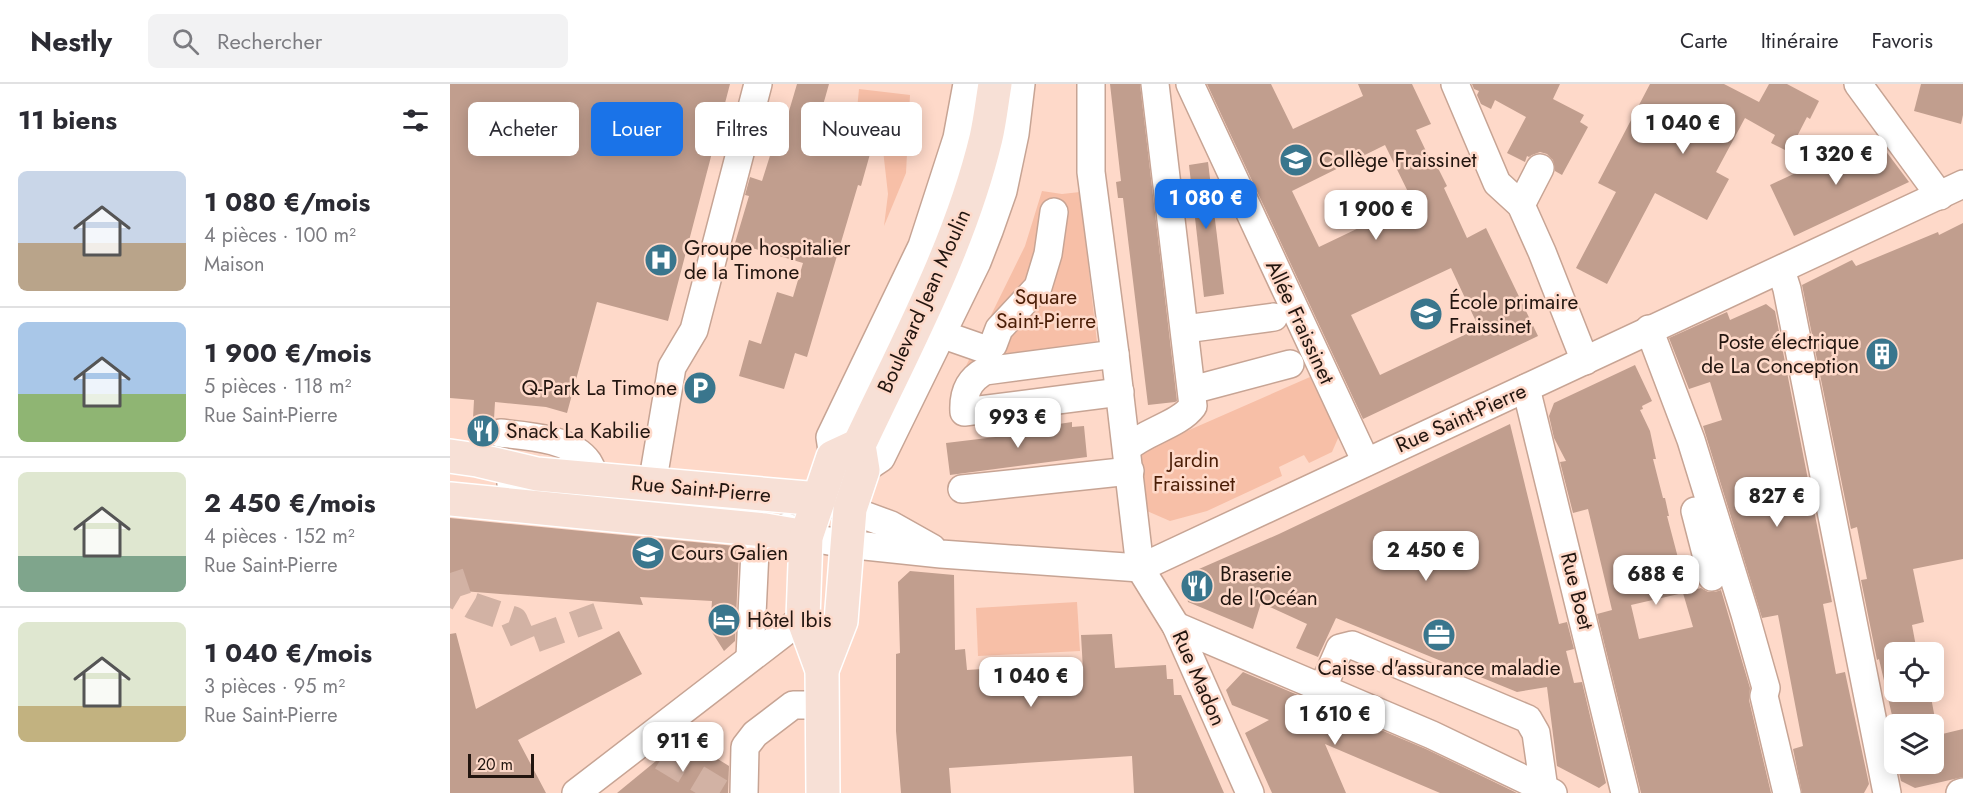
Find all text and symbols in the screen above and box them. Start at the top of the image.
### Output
search box [148,14,568,68]
text: Nestly [30,21,112,62]
icon: search [169,25,202,58]
text: Rechercher [217,25,322,57]
text: Carte [1680,26,1728,56]
text: Itinéraire [1761,26,1839,56]
text: Favoris [1872,26,1933,56]
text: 11 biens [18,101,117,139]
chip: Acheter [468,102,579,156]
chip: Louer [591,102,683,156]
chip: Filtres [695,102,789,156]
chip: Nouveau [801,102,922,156]
icon: filters [399,104,432,137]
pin: 1 040 € [1628,104,1738,155]
text: 1 040 € [1645,109,1721,138]
pin: 1 320 € [1781,135,1891,186]
text: 1 320 € [1799,140,1873,169]
school or university icon: Collège Fraissinet [1278,142,1314,178]
place label: Collège Fraissinet [1319,145,1477,175]
pin: 1 080 € [1151,179,1261,230]
text: 1 080 €/mois [204,183,370,221]
text: 1 080 € [1169,184,1243,213]
pin: 1 900 € [1321,190,1431,241]
icon: home [66,195,138,267]
text: 1 900 € [1338,195,1414,224]
street label: Boulevard Jean Moulin [870,204,978,398]
text: 4 pièces · 100 m² [204,221,356,250]
place label: Groupe hospitalier de la Timone [684,233,851,287]
hospital icon: Groupe hospitalier de la Timone [643,242,679,278]
text: Maison [204,250,265,279]
street label: Allée Fraissinet [1258,255,1342,389]
park label: Square Saint-Pierre [996,282,1096,336]
place label: École primaire Fraissinet [1449,287,1578,341]
school or university icon: École primaire Fraissinet [1408,296,1444,332]
place label: Poste électrique de La Conception [1701,327,1859,381]
text: 1 900 €/mois [204,334,371,372]
building icon: Poste électrique de La Conception [1864,336,1900,372]
icon: home [66,346,138,418]
parking icon: Q-Park La Timone [682,370,718,406]
text: 5 pièces · 118 m² [204,372,352,401]
place label: Q-Park La Timone [522,373,677,403]
street label: Rue Saint-Pierre [1391,376,1531,460]
pin: 993 € [976,398,1060,449]
text: Rue Saint-Pierre [204,401,337,430]
text: 993 € [989,403,1047,432]
restaurant icon: Snack La Kabilie [465,413,501,449]
place label: Snack La Kabilie [506,416,651,446]
park label: Jardin Fraissinet [1153,445,1235,499]
street label: Rue Saint-Pierre [630,468,772,510]
pin: 827 € [1735,477,1819,528]
text: 827 € [1749,482,1805,511]
text: 2 450 €/mois [204,484,376,522]
icon: home [66,496,138,568]
text: 4 pièces · 152 m² [204,522,355,551]
pin: 2 450 € [1371,531,1481,582]
school or university icon: Cours Galien [630,535,666,571]
text: 2 450 € [1387,536,1465,565]
place label: Cours Galien [671,538,788,568]
street label: Rue Boet [1553,549,1601,633]
text: Rue Saint-Pierre [204,551,337,580]
pin: 688 € [1614,555,1698,606]
place label: Braserie de l'Océan [1220,559,1318,613]
text: 688 € [1627,560,1685,589]
restaurant icon: Braserie de l'Océan [1179,568,1215,604]
hotel icon: Hôtel Ibis [706,602,742,638]
place label: Hôtel Ibis [747,605,832,635]
office icon: Caisse d'assurance maladie [1421,617,1457,653]
street label: Rue Madon [1165,626,1233,730]
text: 1 040 €/mois [204,634,372,672]
map controls [1884,642,1944,774]
button: locate [1884,642,1944,702]
icon: home [66,646,138,718]
place label: Caisse d'assurance maladie [1317,653,1561,683]
pin: 1 040 € [976,657,1086,708]
text: 1 040 € [993,662,1069,691]
text: 3 pièces · 95 m² [204,672,345,701]
pin: 1 610 € [1280,695,1390,746]
text: 1 610 € [1299,700,1371,729]
text: Rue Saint-Pierre [204,701,337,730]
button: layers [1884,714,1944,774]
pin: 911 € [641,722,725,773]
text: 911 € [657,727,709,756]
scale bar [468,751,534,778]
text: 20 m [477,753,513,776]

